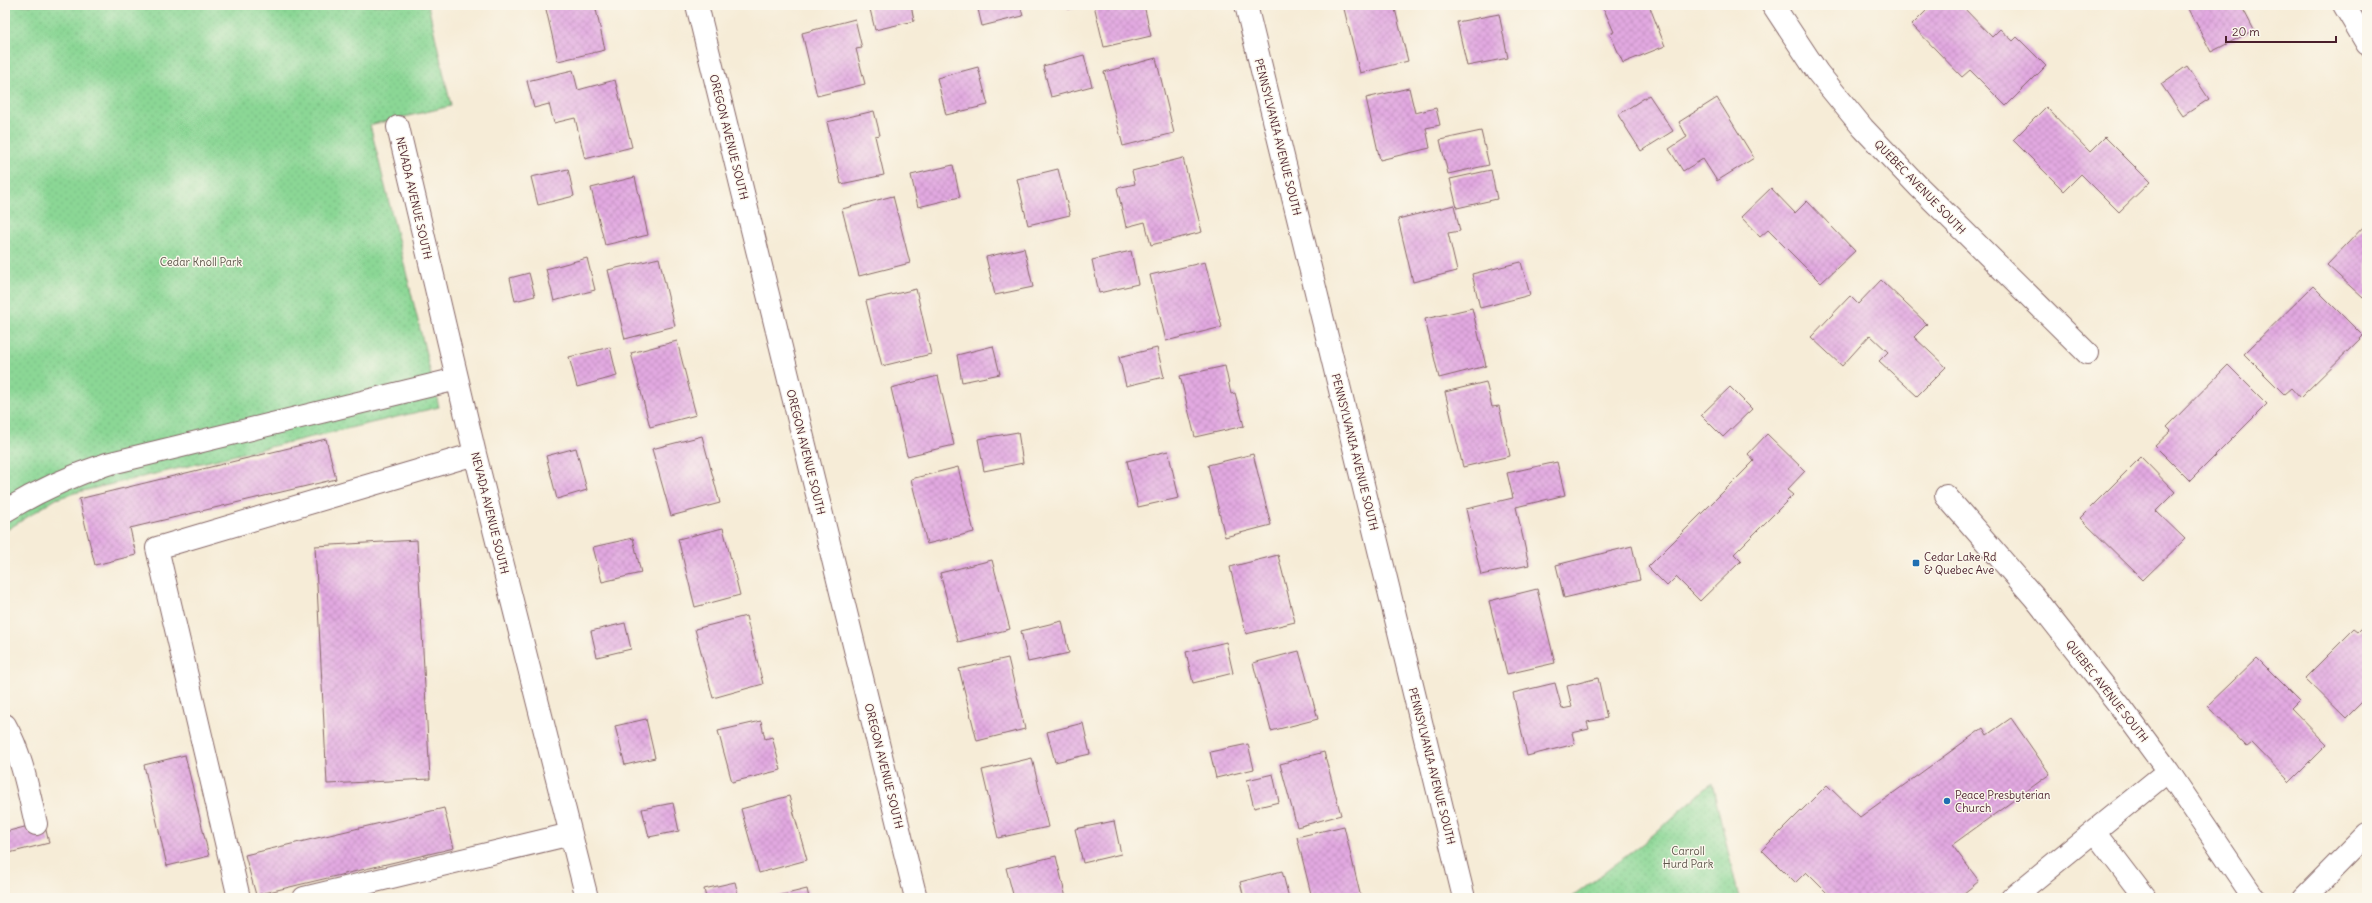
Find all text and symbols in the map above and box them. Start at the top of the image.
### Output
scale bar [2226,18,2336,44]
text: 20 m [2232,24,2260,39]
street label: PENNSYLVANIA AVENUE SOUTH [1252,57,1304,217]
street label: OREGON AVENUE SOUTH [707,73,751,201]
street label: NEVADA AVENUE SOUTH [393,135,435,261]
street label: QUEBEC AVENUE SOUTH [1871,137,1969,237]
park label: Cedar Knoll Park [160,255,243,269]
street label: PENNSYLVANIA AVENUE SOUTH [1329,372,1381,532]
street label: OREGON AVENUE SOUTH [784,388,828,516]
street label: NEVADA AVENUE SOUTH [468,451,512,576]
place label: Cedar Lake Rd & Quebec Ave [1924,550,1997,577]
marker: Cedar Lake Rd & Quebec Ave [1911,558,1921,568]
street label: QUEBEC AVENUE SOUTH [2063,637,2151,745]
street label: PENNSYLVANIA AVENUE SOUTH [1406,686,1458,846]
street label: OREGON AVENUE SOUTH [862,702,906,830]
place label: Peace Presbyterian Church [1955,788,2050,815]
marker: Peace Presbyterian Church [1942,796,1952,806]
park label: Carroll Hurd Park [1663,844,1714,871]

